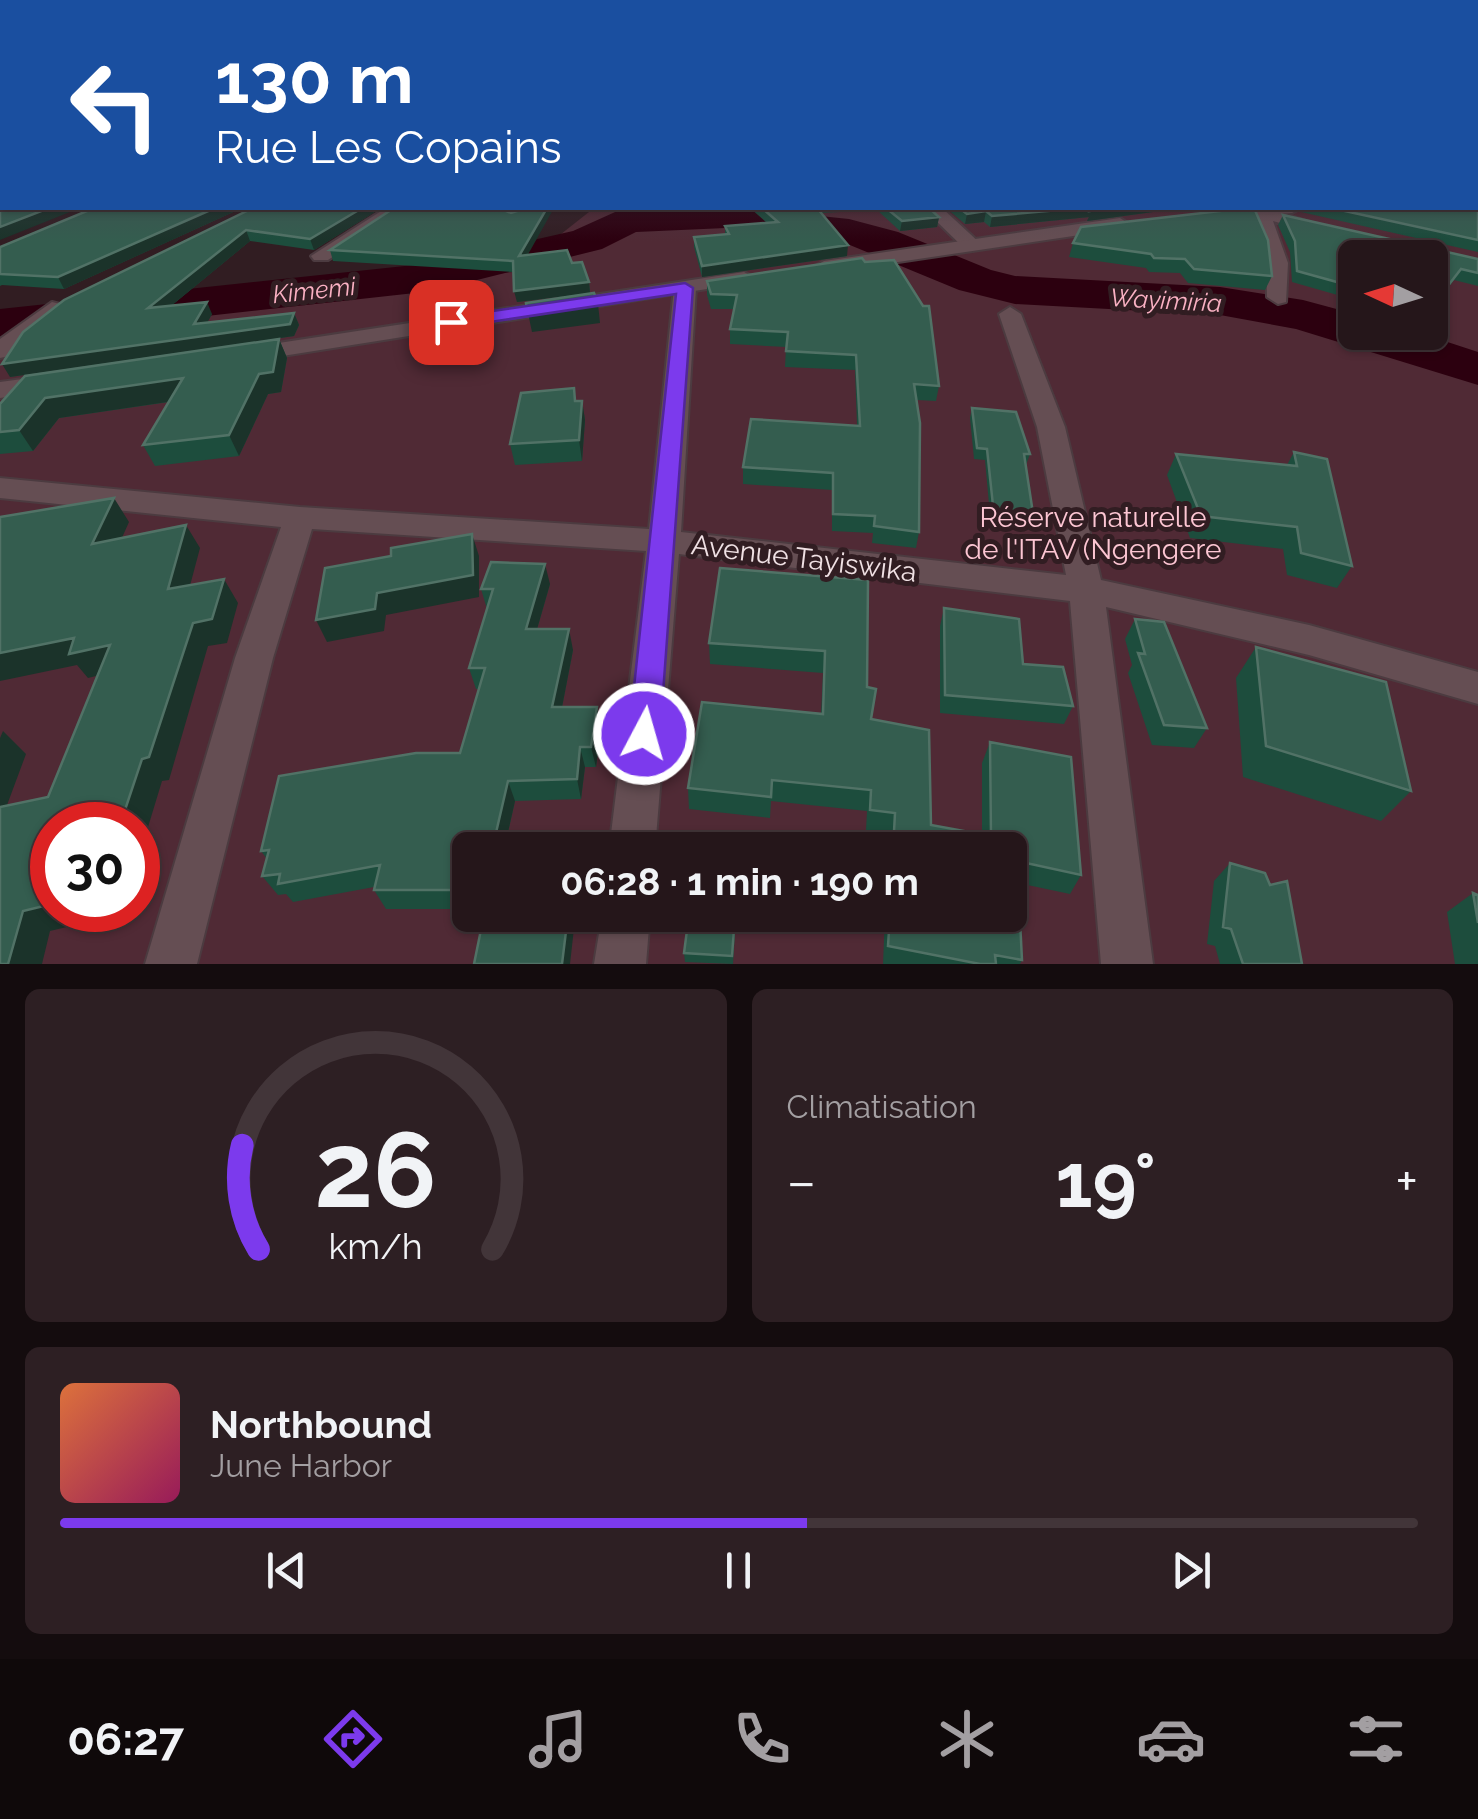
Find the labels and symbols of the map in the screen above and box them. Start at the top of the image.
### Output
north arrow [1338,240,1448,350]
water label: Kimemi [271,271,358,309]
pin [409,280,494,365]
water label: Wayimiria [1109,282,1223,318]
park label: Réserve naturelle de l'ITAV (Ngengere [965,501,1221,566]
street label: Avenue Tayiswika [689,528,919,589]
position arrow [592,682,696,786]
speed limit sign: 30 [30,802,160,932]

